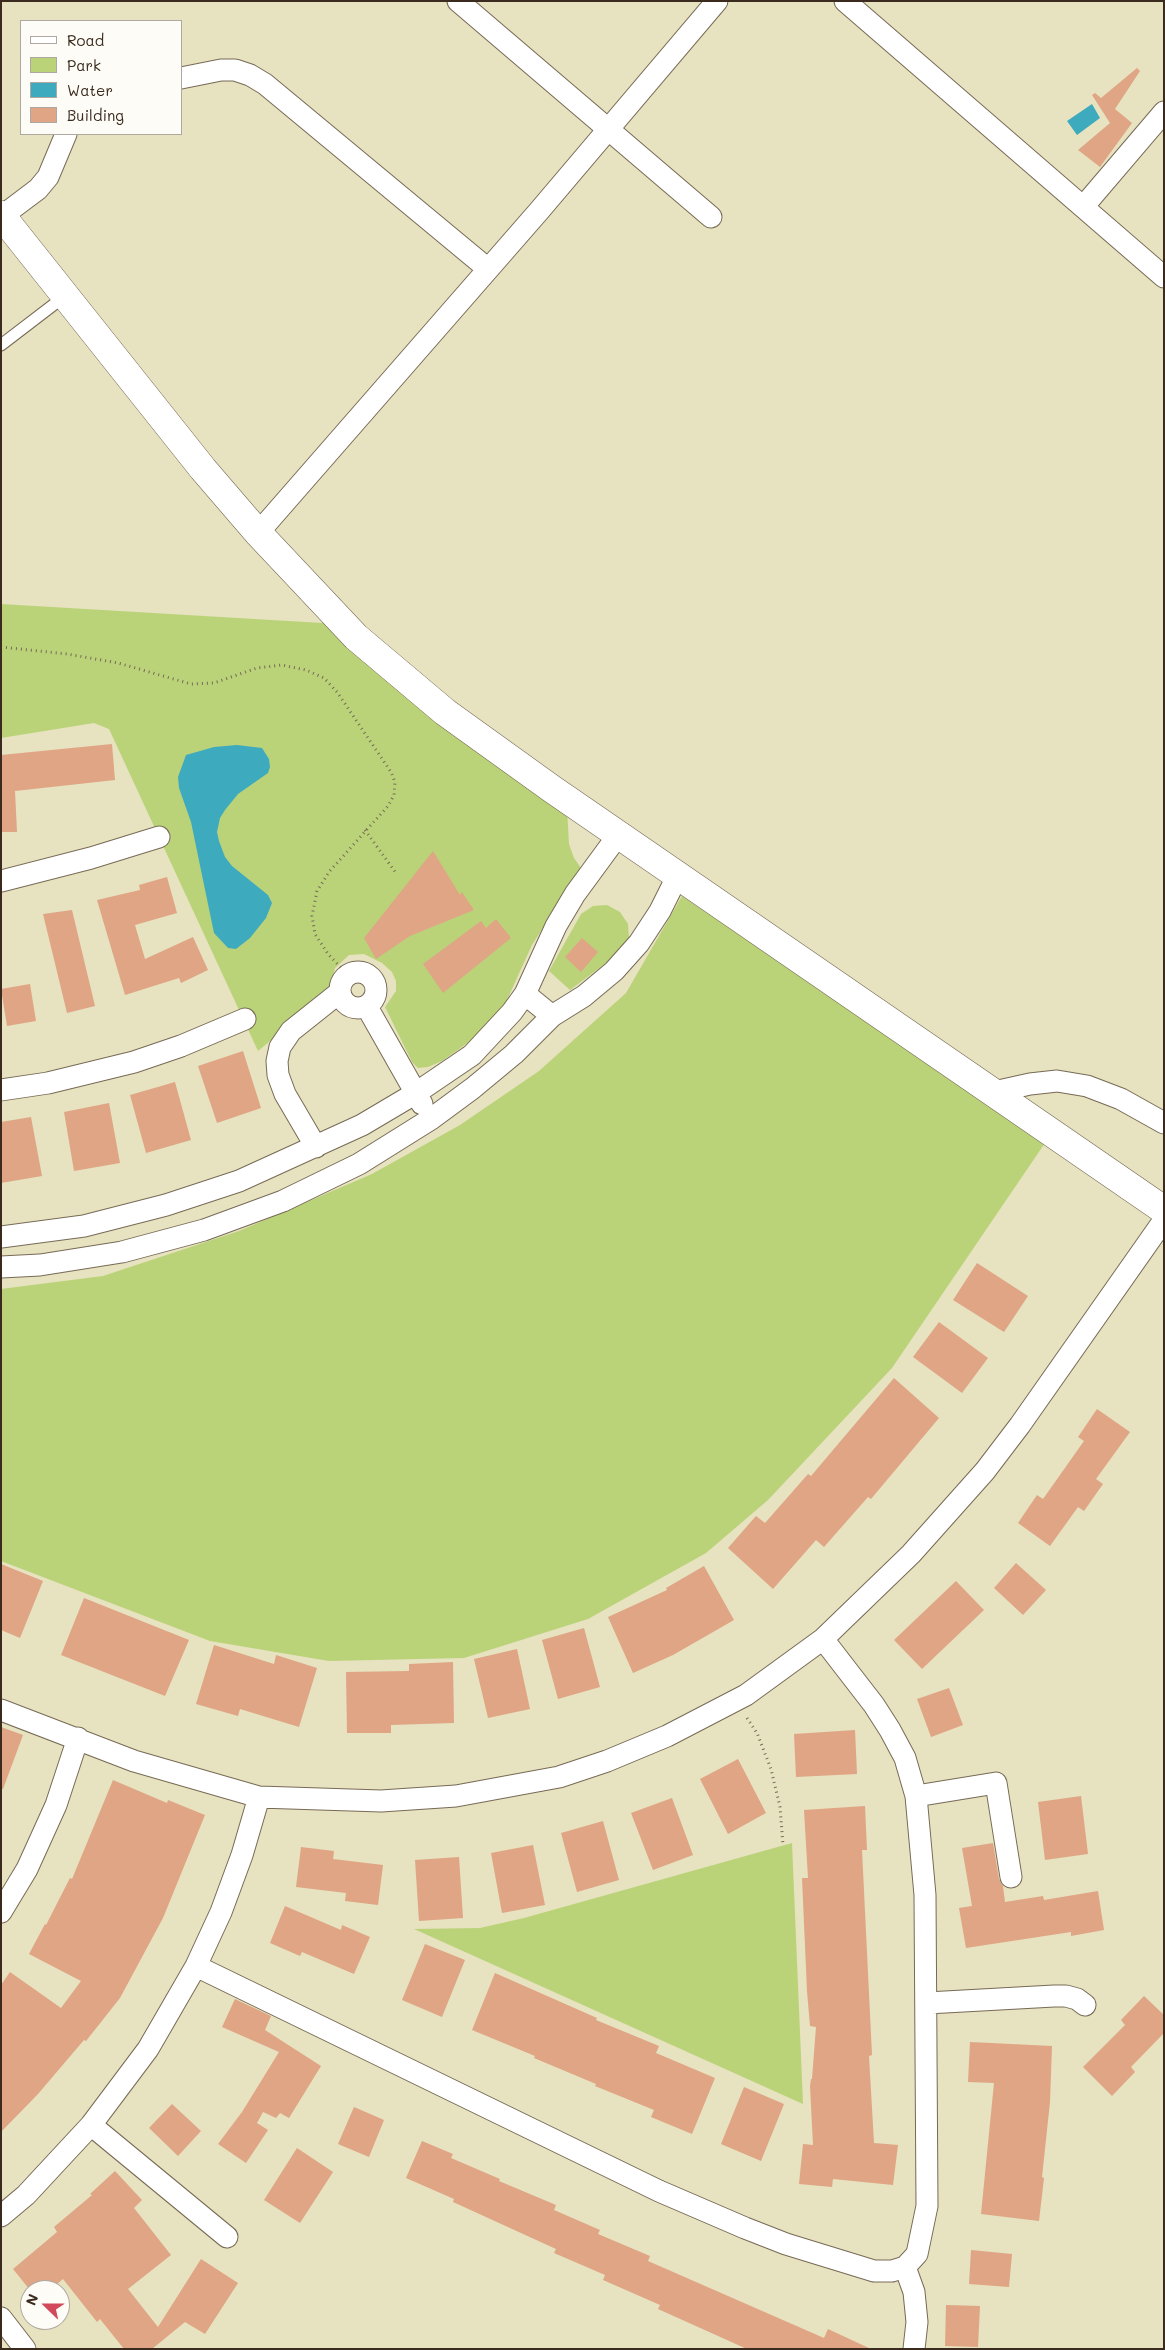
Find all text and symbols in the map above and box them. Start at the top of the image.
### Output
legend [20,20,182,135]
text: Road [67,30,104,50]
text: Park [67,55,101,75]
text: Water [67,80,113,100]
text: Building [67,105,124,125]
north arrow [20,2280,70,2330]
text: N [21,2291,42,2308]

